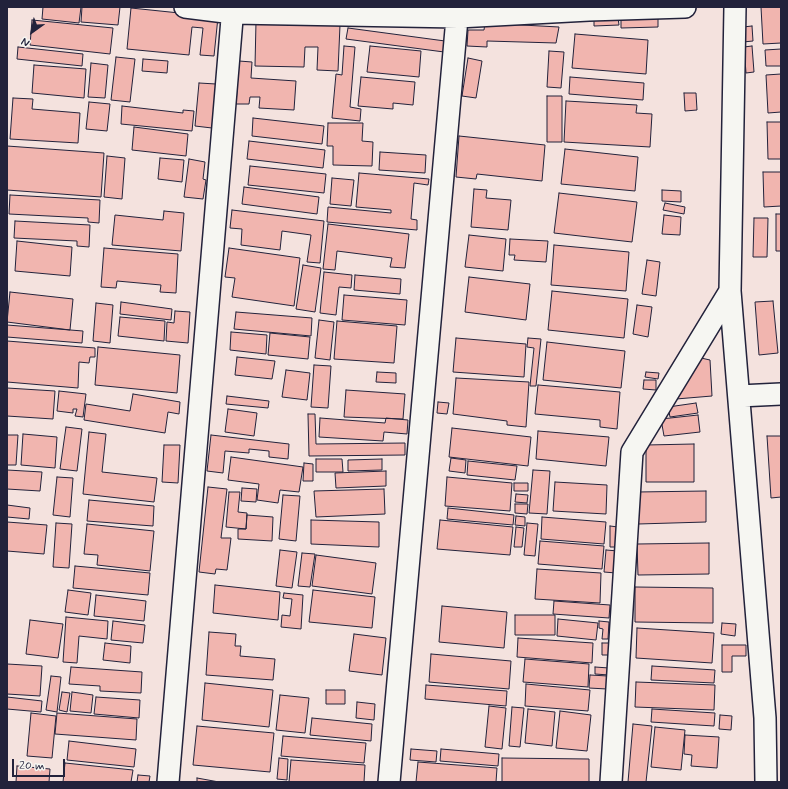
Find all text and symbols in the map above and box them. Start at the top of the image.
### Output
north arrow [12,12,52,52]
text: N [19,34,32,50]
scale bar [14,751,67,777]
text: 20 m [19,758,45,774]

